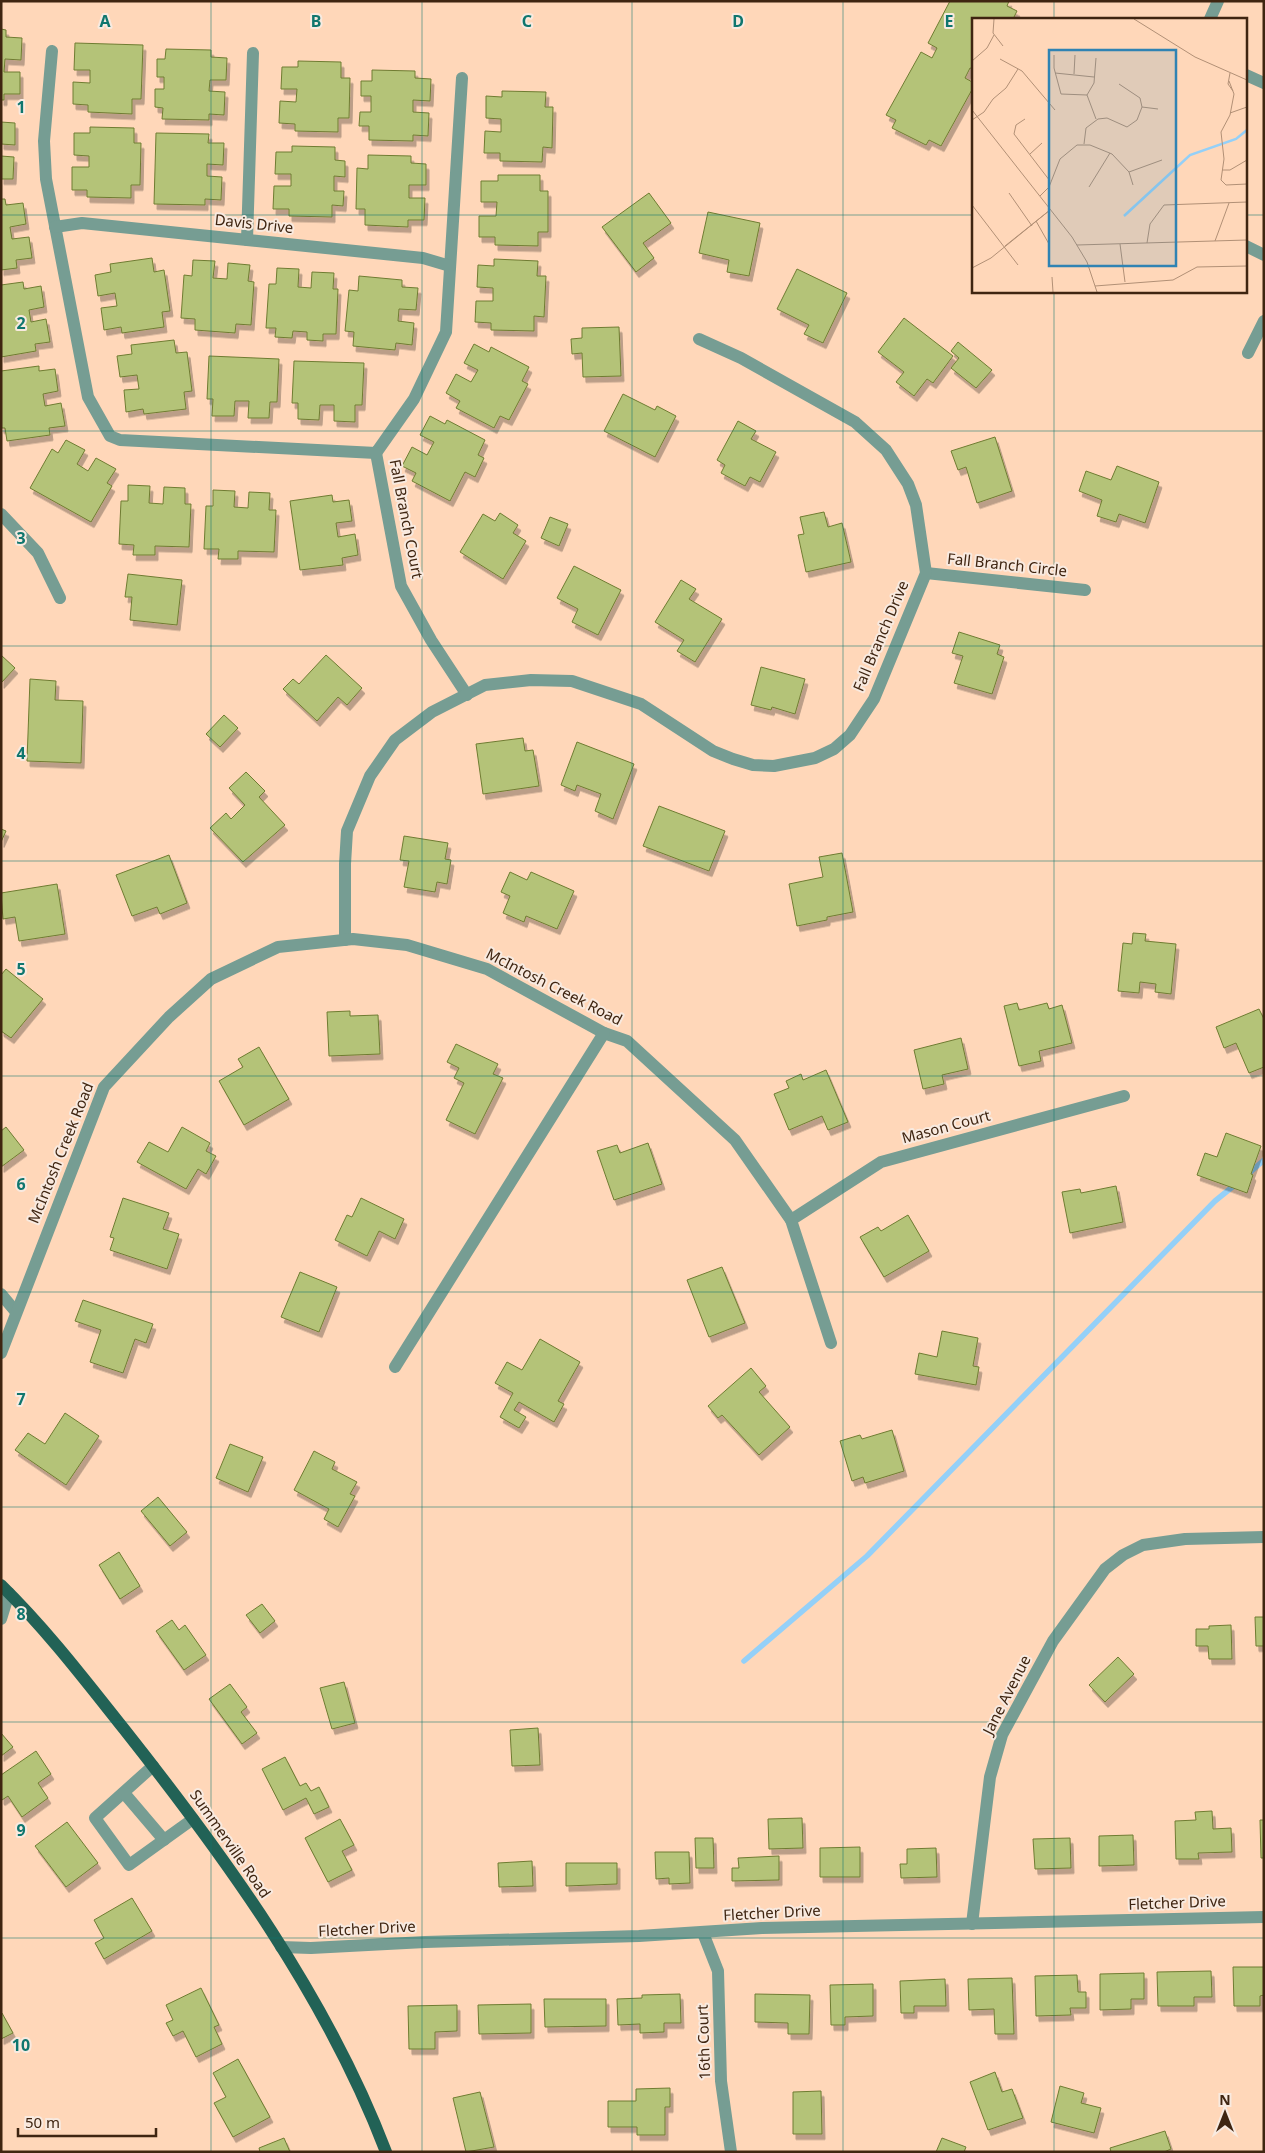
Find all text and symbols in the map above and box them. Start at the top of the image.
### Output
text: A [99,10,111,32]
text: B [311,10,321,32]
text: C [522,10,532,32]
text: D [732,10,744,32]
text: E [945,10,954,32]
inset map [972,18,1248,292]
text: 1 [16,96,26,118]
street label: Davis Drive [214,209,294,237]
text: 2 [16,312,26,334]
street label: Fall Branch Court [386,458,428,581]
text: 3 [16,527,26,549]
street label: Fall Branch Circle [946,548,1068,580]
street label: Fall Branch Drive [848,577,912,694]
text: 4 [16,742,26,764]
street label: McIntosh Creek Road [483,943,626,1029]
text: 5 [16,958,26,980]
street label: McIntosh Creek Road [23,1079,97,1226]
street label: Mason Court [899,1104,993,1147]
text: 6 [16,1173,26,1195]
text: 7 [16,1388,26,1410]
text: 8 [16,1603,26,1625]
street label: Jane Avenue [977,1651,1035,1740]
street label: Summerville Road [186,1785,276,1902]
text: 9 [16,1819,26,1841]
street label: Fletcher Drive [1128,1890,1226,1914]
street label: Fletcher Drive [723,1899,821,1925]
street label: Fletcher Drive [318,1915,416,1941]
street label: 16th Court [692,2004,714,2080]
text: 10 [12,2034,30,2056]
north arrow [1200,2088,1250,2138]
text: N [1219,2090,1231,2109]
scale bar [18,2106,155,2138]
text: 50 m [25,2112,60,2132]

